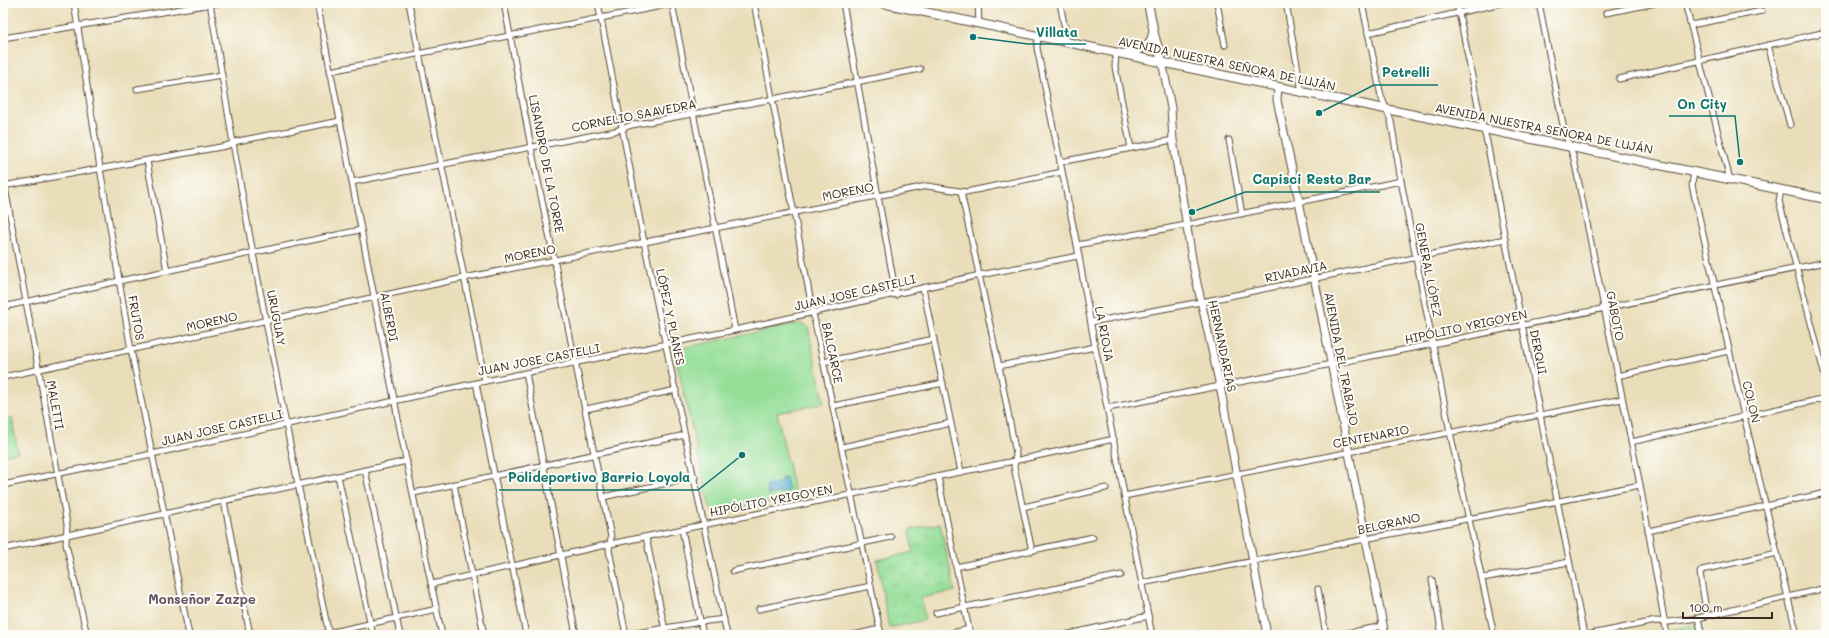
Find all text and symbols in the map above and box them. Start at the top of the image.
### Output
callout: Villata [1028,19,1086,44]
text: Villata [1036,23,1078,40]
street label: AVENIDA NUESTRA SEÑORA DE LUJÁN [1117,32,1337,94]
callout: Petrelli [1374,60,1438,85]
text: Petrelli [1382,63,1430,80]
callout: On City [1669,91,1735,116]
street label: LISANDRO DE LA TORRE [526,93,568,234]
street label: CORNELIO SAAVEDRA [570,95,698,135]
text: On City [1677,95,1727,113]
street label: AVENIDA NUESTRA SEÑORA DE LUJÁN [1434,99,1654,157]
callout: Capisci Resto Bar [1245,167,1380,192]
text: Capisci Resto Bar [1253,170,1372,187]
street label: MORENO [821,178,875,204]
street label: GENERAL LÓPEZ [1412,221,1446,318]
street label: MORENO [503,240,557,266]
street label: RIVADAVIA [1263,257,1328,285]
street label: LÓPEZ Y PLANES [653,267,689,367]
street label: JUAN JOSE CASTELLI [792,270,917,314]
street label: URUGUAY [264,288,290,347]
street label: GABOTO [1603,290,1629,342]
street label: ALBERDI [377,291,403,343]
street label: AVENIDA DEL TRABAJO [1321,291,1363,427]
street label: FRUTOS [125,294,149,342]
street label: HERNANDARIAS [1205,298,1241,394]
street label: LA RIOJA [1092,305,1118,363]
street label: HIPÓLITO YRIGOYEN [1403,305,1529,347]
street label: MORENO [185,307,239,335]
street label: BALCARCE [819,321,847,385]
street label: DERQUI [1527,328,1551,376]
street label: JUAN JOSE CASTELLI [476,339,601,379]
street label: MALETTI [44,379,68,431]
street label: COLON [1739,379,1765,424]
street label: JUAN JOSE CASTELLI [159,405,284,449]
street label: CENTENARIO [1331,421,1410,451]
callout: Polideportivo Barrio Loyola [499,465,698,490]
text: Polideportivo Barrio Loyola [508,468,690,486]
street label: HIPÓLITO YRIGOYEN [708,480,834,520]
street label: BELGRANO [1356,509,1422,537]
district label: Monseñor Zazpe [148,590,256,607]
scale bar [1683,594,1772,620]
text: 100 m [1689,599,1723,615]

